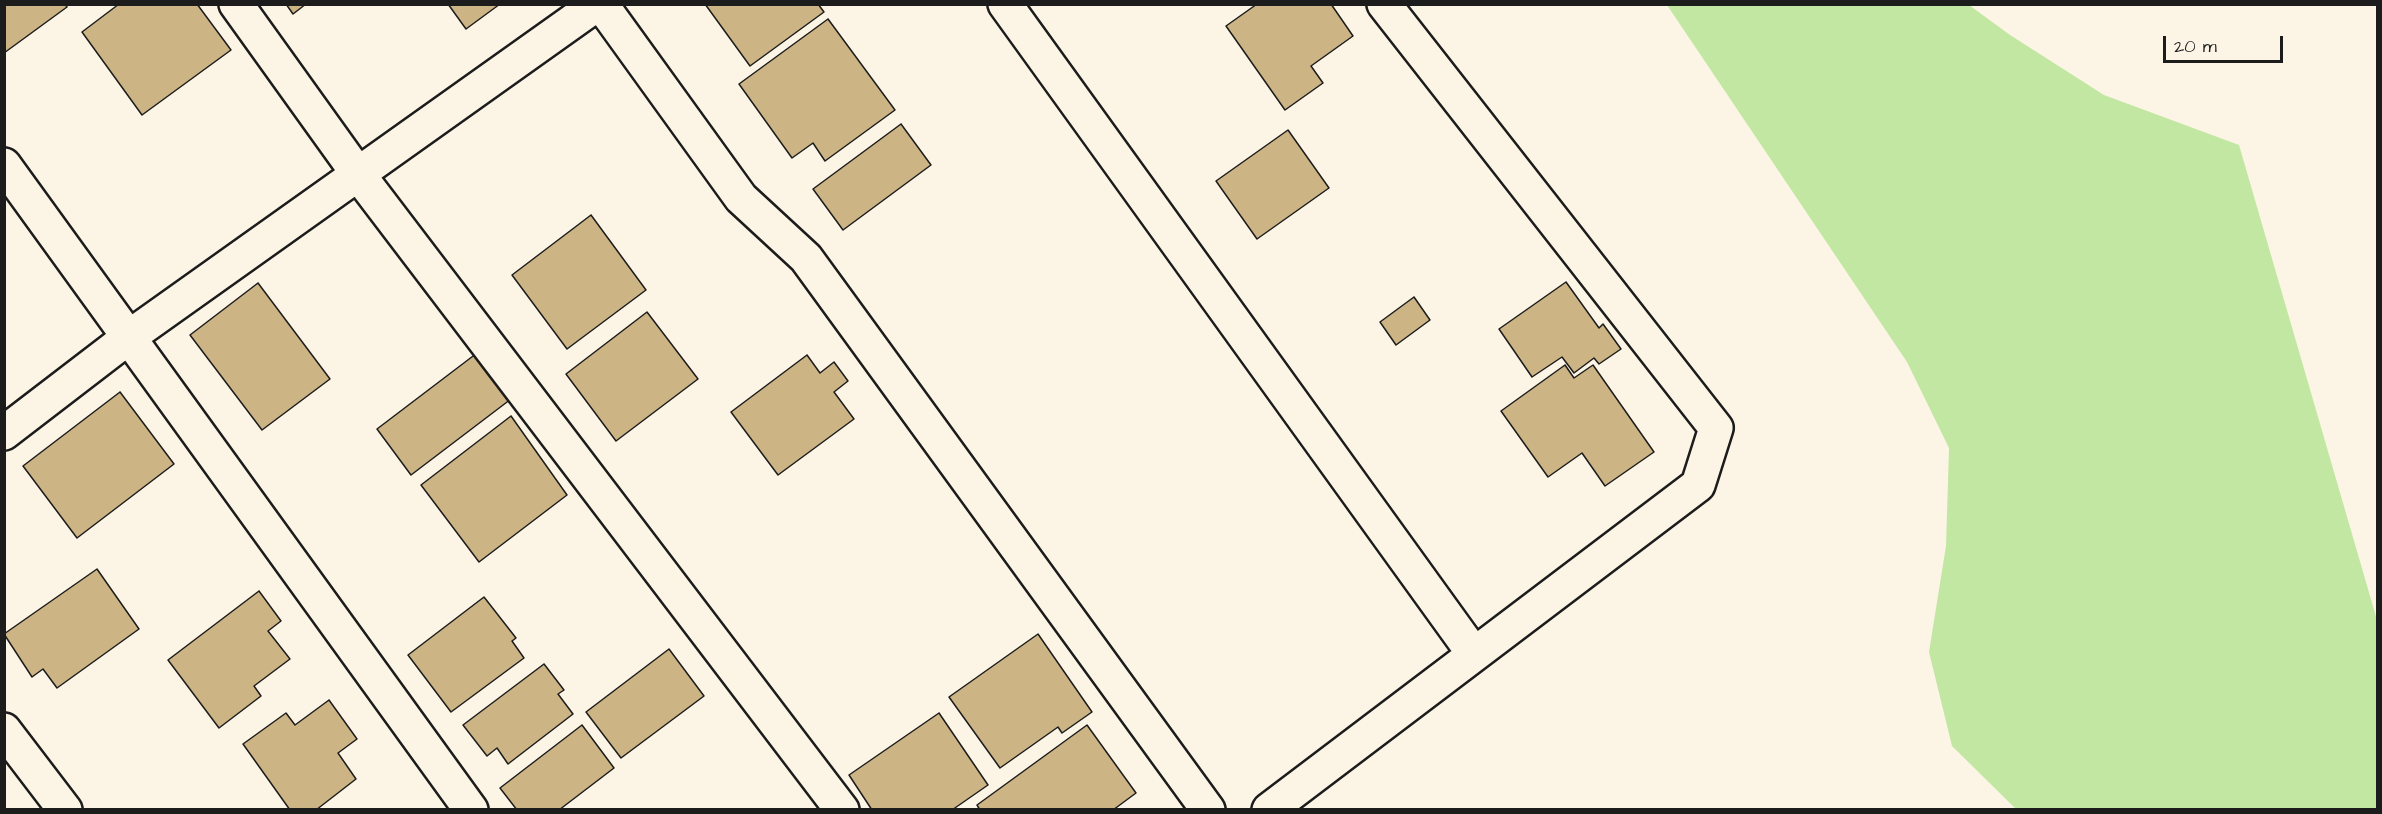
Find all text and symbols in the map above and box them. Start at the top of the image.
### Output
scale bar [2166,24,2286,62]
text: 20 m [2174,34,2217,59]

